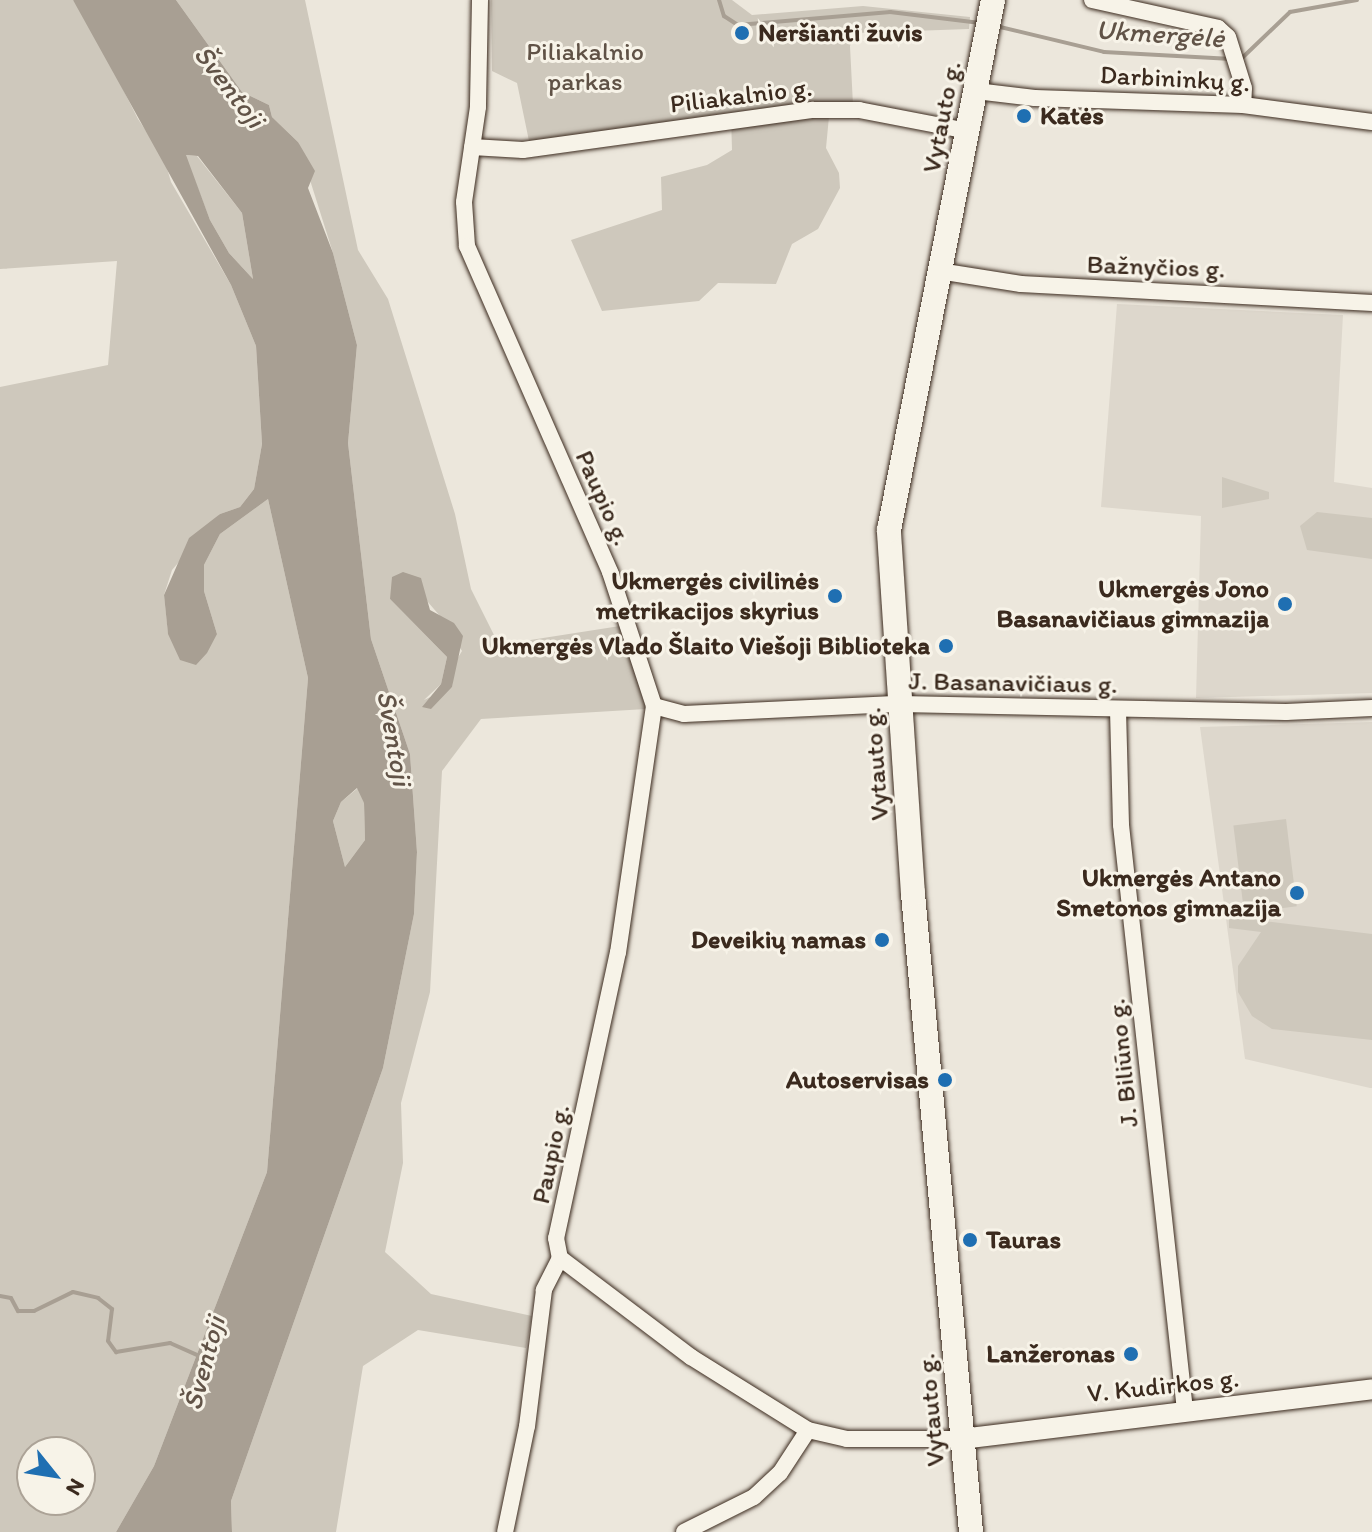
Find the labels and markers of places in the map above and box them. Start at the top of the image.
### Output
place label: Neršianti žuvis [758,17,923,49]
marker: Neršianti žuvis [733,24,751,42]
place label: Katės [1040,100,1104,132]
marker: Katės [1015,107,1033,125]
place label: Ukmergės civilinės metrikacijos skyrius [596,565,819,626]
place label: Ukmergės Jono Basanavičiaus gimnazija [997,573,1269,634]
marker: Ukmergės civilinės metrikacijos skyrius [826,587,844,605]
marker: Ukmergės Jono Basanavičiaus gimnazija [1276,595,1294,613]
place label: Ukmergės Vlado Šlaito Viešoji Biblioteka [482,630,930,662]
marker: Ukmergės Vlado Šlaito Viešoji Biblioteka [937,637,955,655]
place label: Ukmergės Antano Smetonos gimnazija [1057,862,1281,924]
marker: Ukmergės Antano Smetonos gimnazija [1288,884,1306,902]
place label: Deveikių namas [692,924,866,956]
marker: Deveikių namas [873,931,891,949]
place label: Autoservisas [786,1064,929,1096]
marker: Autoservisas [936,1071,954,1089]
place label: Tauras [986,1224,1061,1256]
marker: Tauras [961,1231,979,1249]
place label: Lanžeronas [986,1338,1115,1370]
marker: Lanžeronas [1122,1345,1140,1363]

